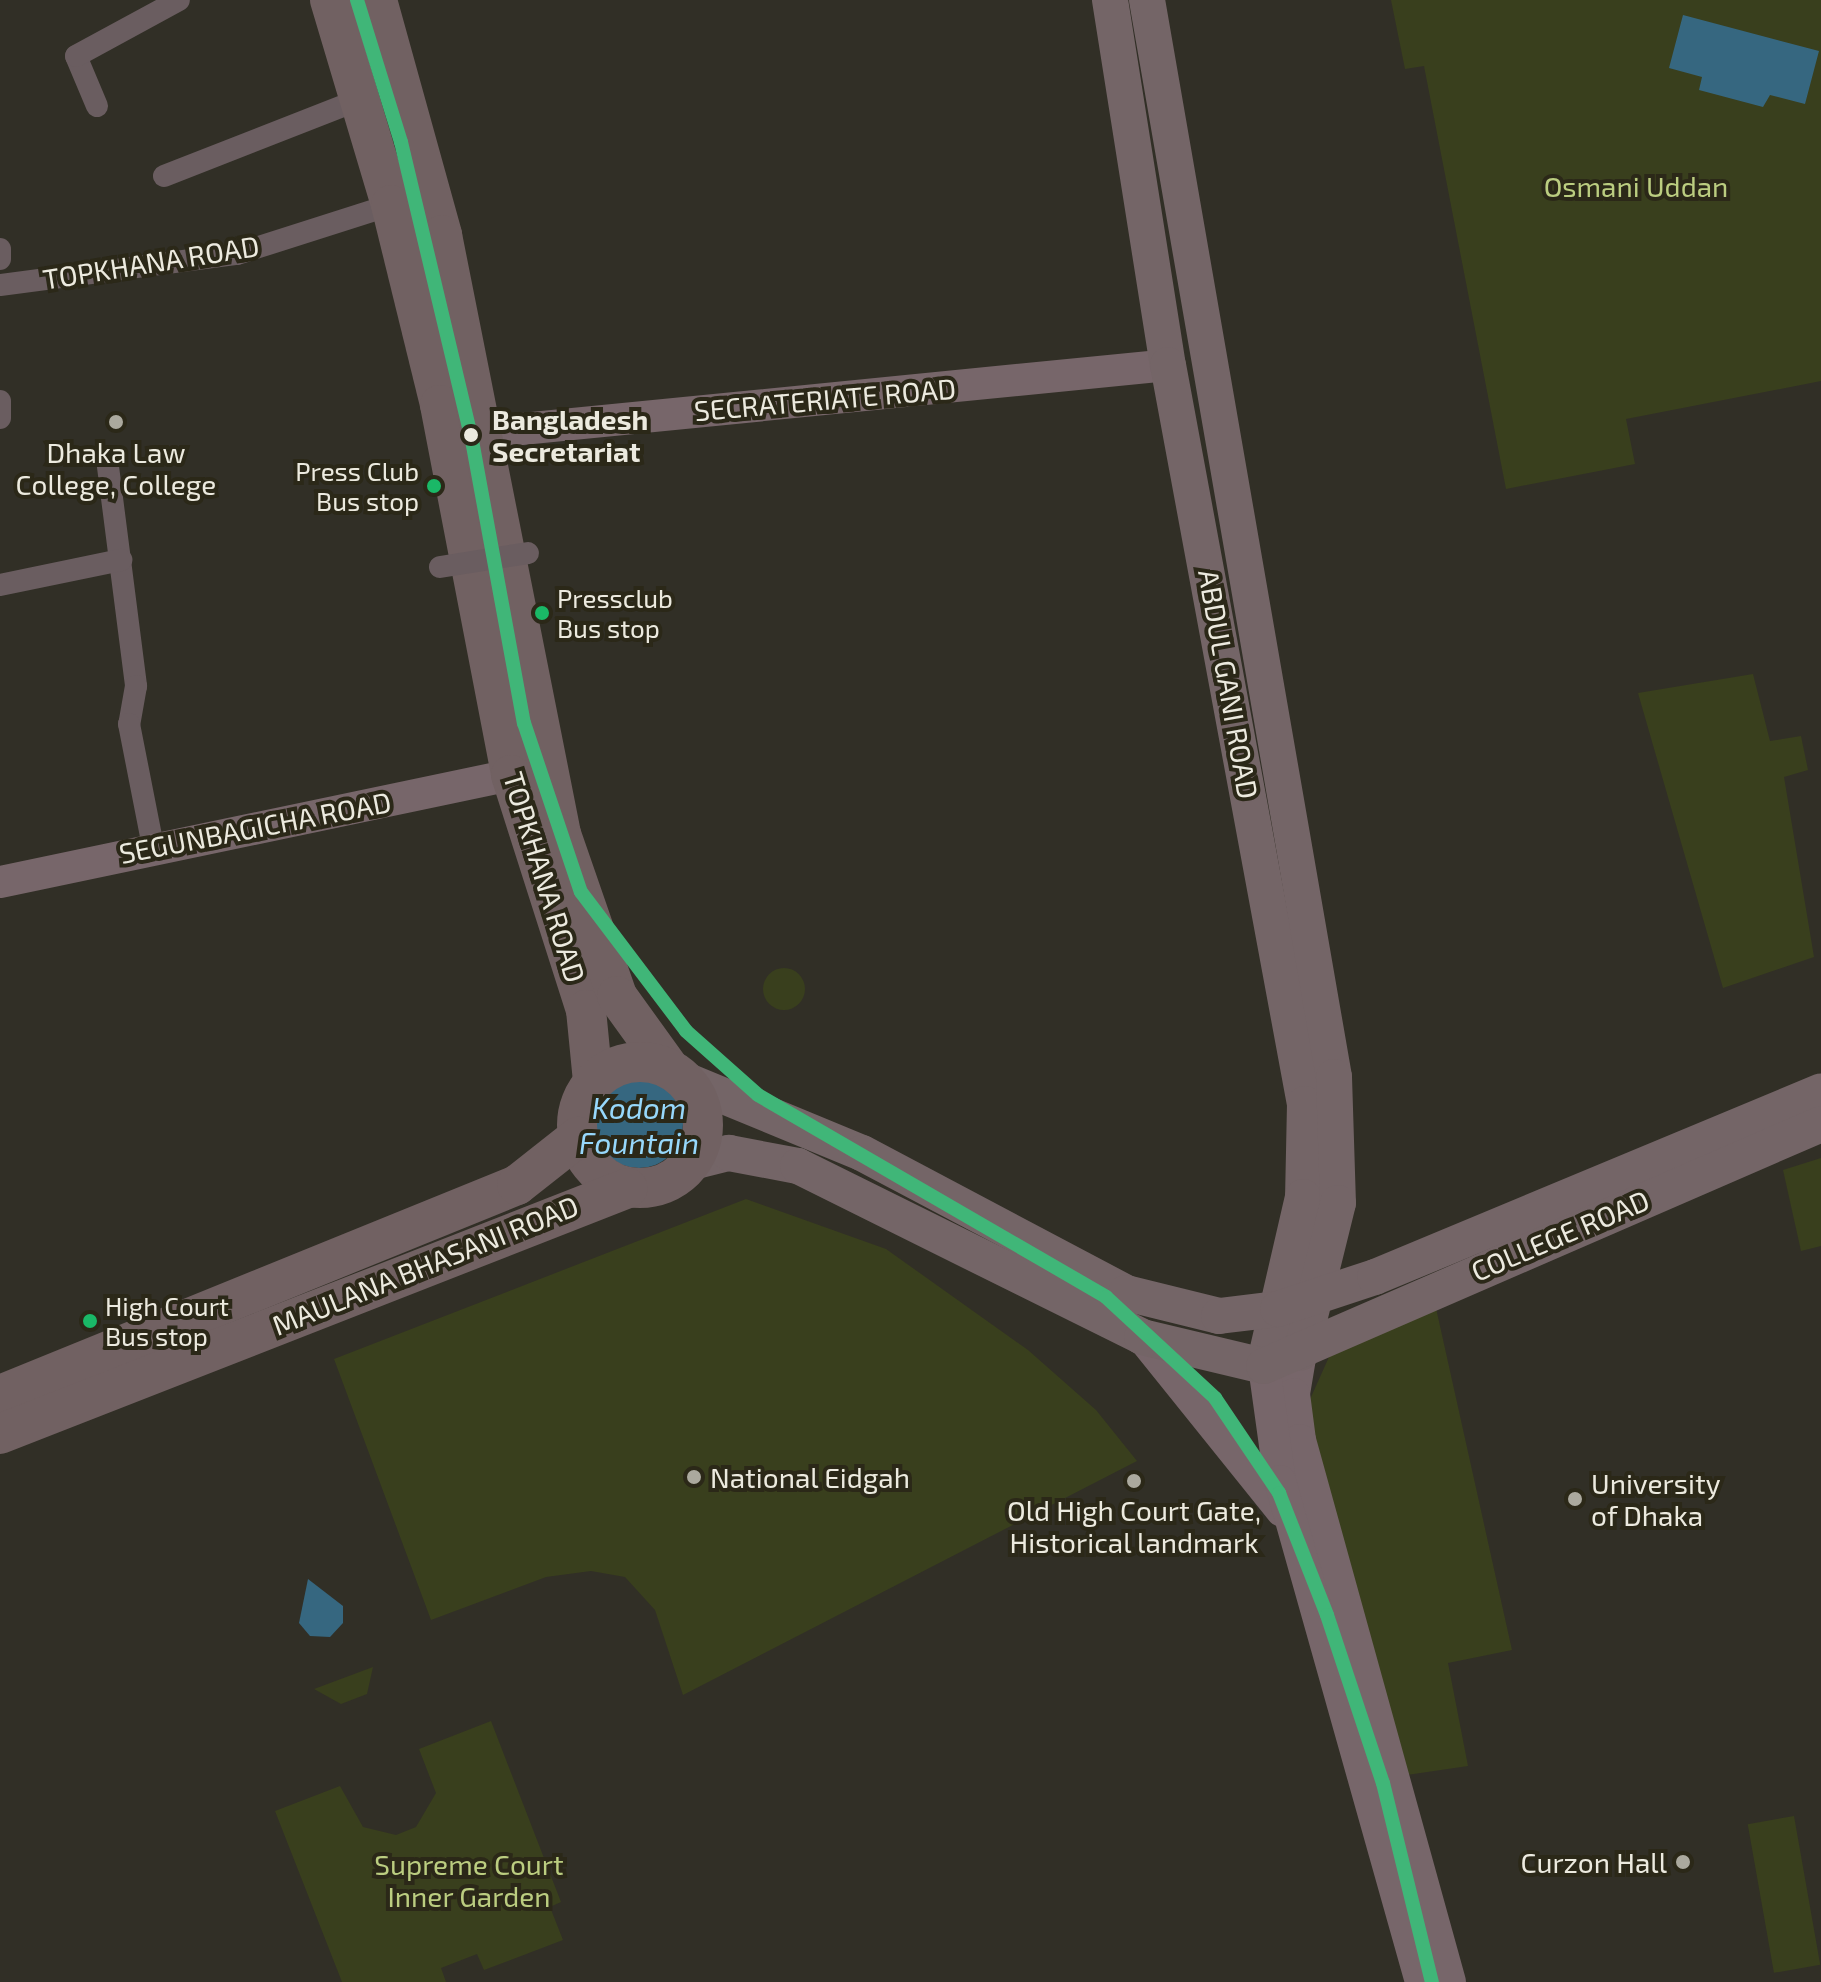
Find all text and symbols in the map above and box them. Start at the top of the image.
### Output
park label: Osmani Uddan [1544,169,1728,203]
street label: TOPKHANA ROAD [40,228,262,296]
street label: SECRATERIATE ROAD [693,371,957,427]
place label: Bangladesh Secretariat [492,402,648,468]
marker: Dhaka Law College, College [107,413,125,431]
marker: Bangladesh Secretariat [457,421,485,449]
place label: Dhaka Law College, College [16,435,216,501]
place label: Press Club Bus stop [295,455,419,516]
marker: Press Club Bus stop [426,478,442,494]
street label: ABDUL GANI ROAD [1192,566,1266,802]
place label: Pressclub Bus stop [557,582,673,644]
marker: Pressclub Bus stop [534,605,550,621]
street label: TOPKHANA ROAD [497,767,593,987]
street label: SEGUNBAGICHA ROAD [116,784,394,870]
water label: Kodom Fountain [579,1089,699,1160]
street label: COLLEGE ROAD [1466,1182,1654,1288]
street label: MAULANA BHASANI ROAD [267,1188,583,1342]
place label: High Court Bus stop [105,1290,229,1352]
marker: High Court Bus stop [82,1313,98,1329]
place label: National Eidgah [710,1460,911,1494]
place label: University of Dhaka [1591,1466,1720,1532]
marker: National Eidgah [685,1468,703,1486]
marker: Old High Court Gate, Historical landmark [1125,1472,1143,1490]
marker: University of Dhaka [1566,1490,1584,1508]
place label: Old High Court Gate, Historical landmark [1007,1493,1261,1559]
place label: Curzon Hall [1520,1845,1667,1879]
park label: Supreme Court Inner Garden [374,1847,564,1913]
marker: Curzon Hall [1674,1853,1692,1871]

